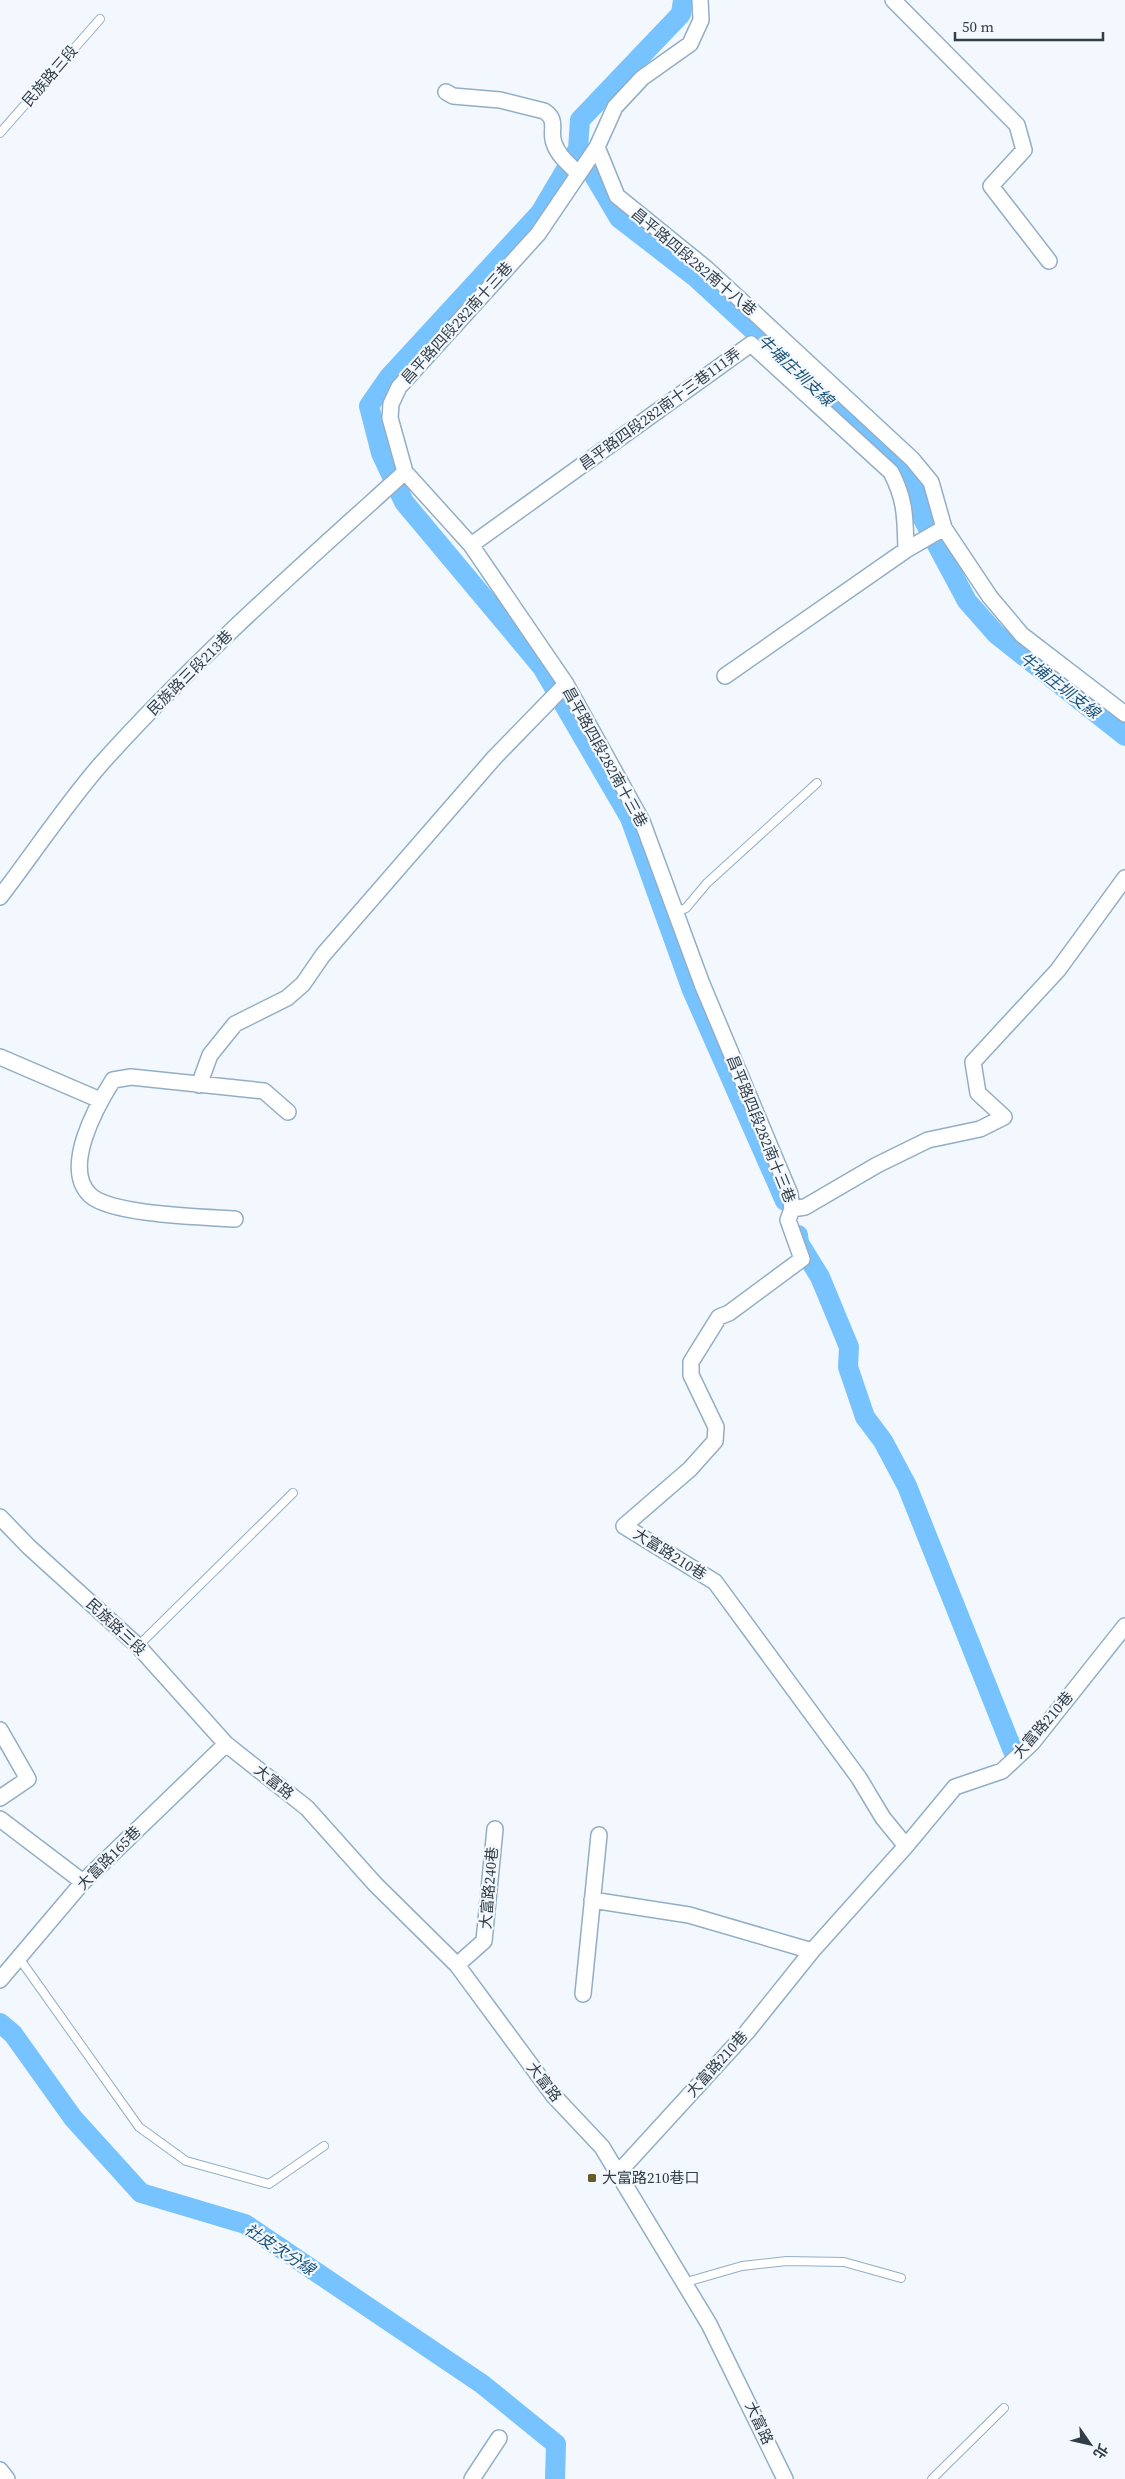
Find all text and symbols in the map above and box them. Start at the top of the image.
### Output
scale bar [955,10,1102,42]
text: 50 m [962,16,994,37]
street label: 民族路三段 [17,40,82,111]
street label: 昌平路四段282南十八巷 [627,203,761,320]
street label: 昌平路四段282南十三巷 [396,257,517,388]
water label: 牛埔庄圳支線 [753,329,840,412]
street label: 昌平路四段282南十三巷111弄 [575,343,745,474]
street label: 民族路三段213巷 [142,625,237,720]
water label: 牛埔庄圳支線 [1015,647,1106,724]
street label: 昌平路四段282南十三巷 [558,683,653,831]
street label: 昌平路四段282南十三巷 [722,1052,801,1206]
street label: 大富路210巷 [630,1523,711,1584]
street label: 民族路三段 [82,1593,151,1660]
street label: 大富路210巷 [1008,1687,1078,1763]
street label: 大富路 [250,1759,298,1804]
street label: 大富路165巷 [72,1821,145,1894]
street label: 大富路240巷 [474,1846,503,1930]
street label: 大富路210巷 [681,2026,752,2101]
street label: 大富路 [522,2057,567,2106]
place label: 大富路210巷口 [602,2167,700,2188]
marker: 大富路210巷口 [586,2172,598,2184]
water label: 社皮次分線 [240,2218,321,2281]
street label: 大富路 [740,2398,778,2448]
north arrow [1065,2419,1115,2469]
text: 北 [1089,2440,1113,2463]

